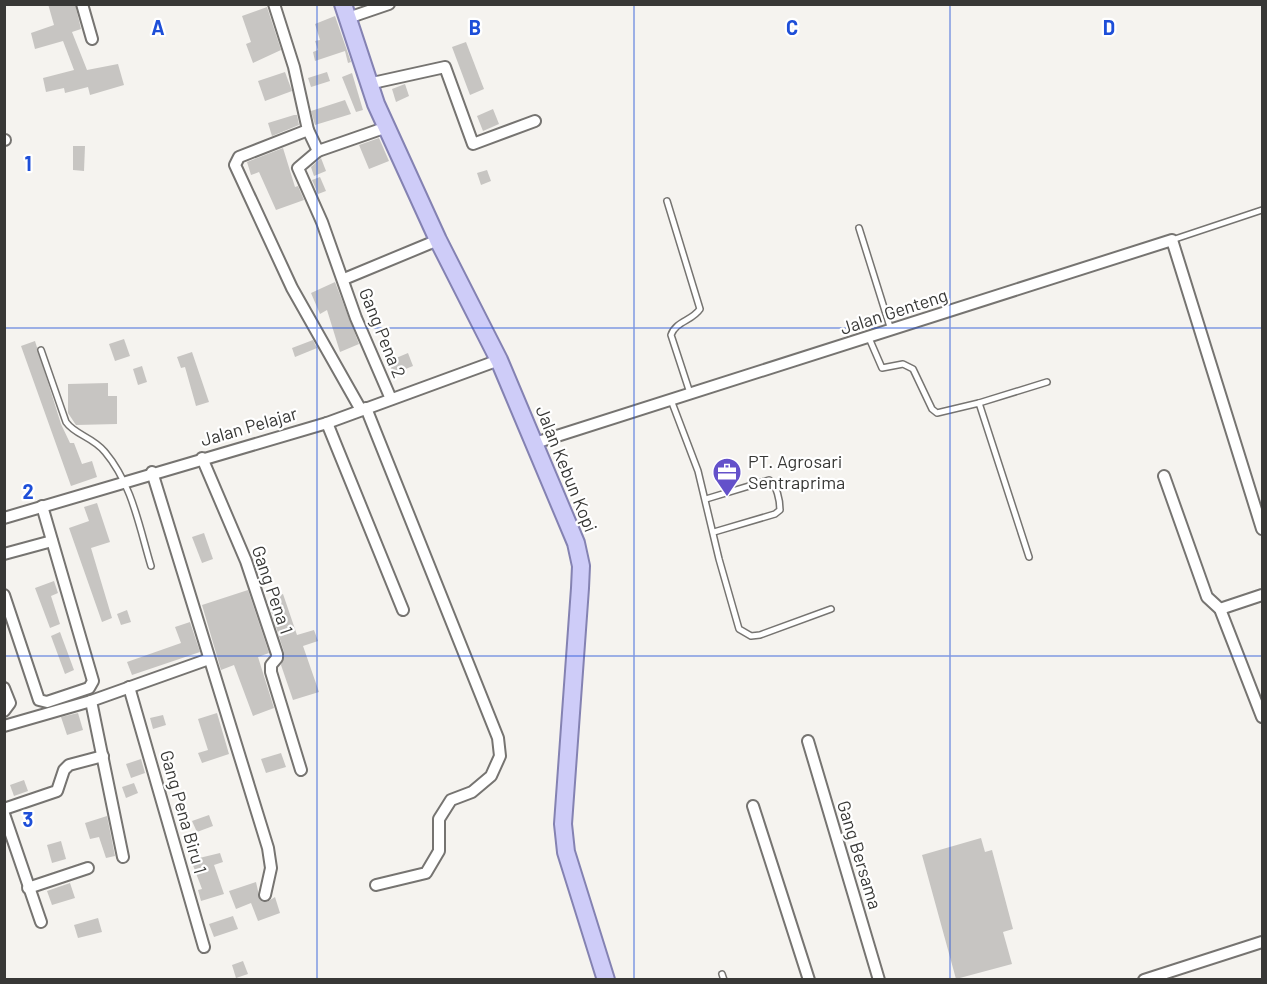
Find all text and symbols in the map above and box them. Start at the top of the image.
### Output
text: A [151,15,165,39]
text: B [469,15,481,39]
text: C [786,15,798,39]
text: D [1103,15,1115,39]
text: 1 [24,151,32,175]
street label: Jalan Genteng [837,283,950,339]
street label: Gang Pena 2 [355,284,411,381]
street label: Jalan Pelajar [198,402,300,450]
street label: Jalan Kebun Kopi [532,402,602,535]
place label: PT. Agrosari Sentraprima [748,450,845,493]
office icon: PT. Agrosari Sentraprima [711,456,743,498]
text: 2 [22,479,34,503]
street label: Gang Pena 1 [248,543,298,637]
street label: Gang Pena Biru 1 [156,747,212,876]
street label: Gang Bersama [833,798,887,912]
text: 3 [23,807,33,831]

